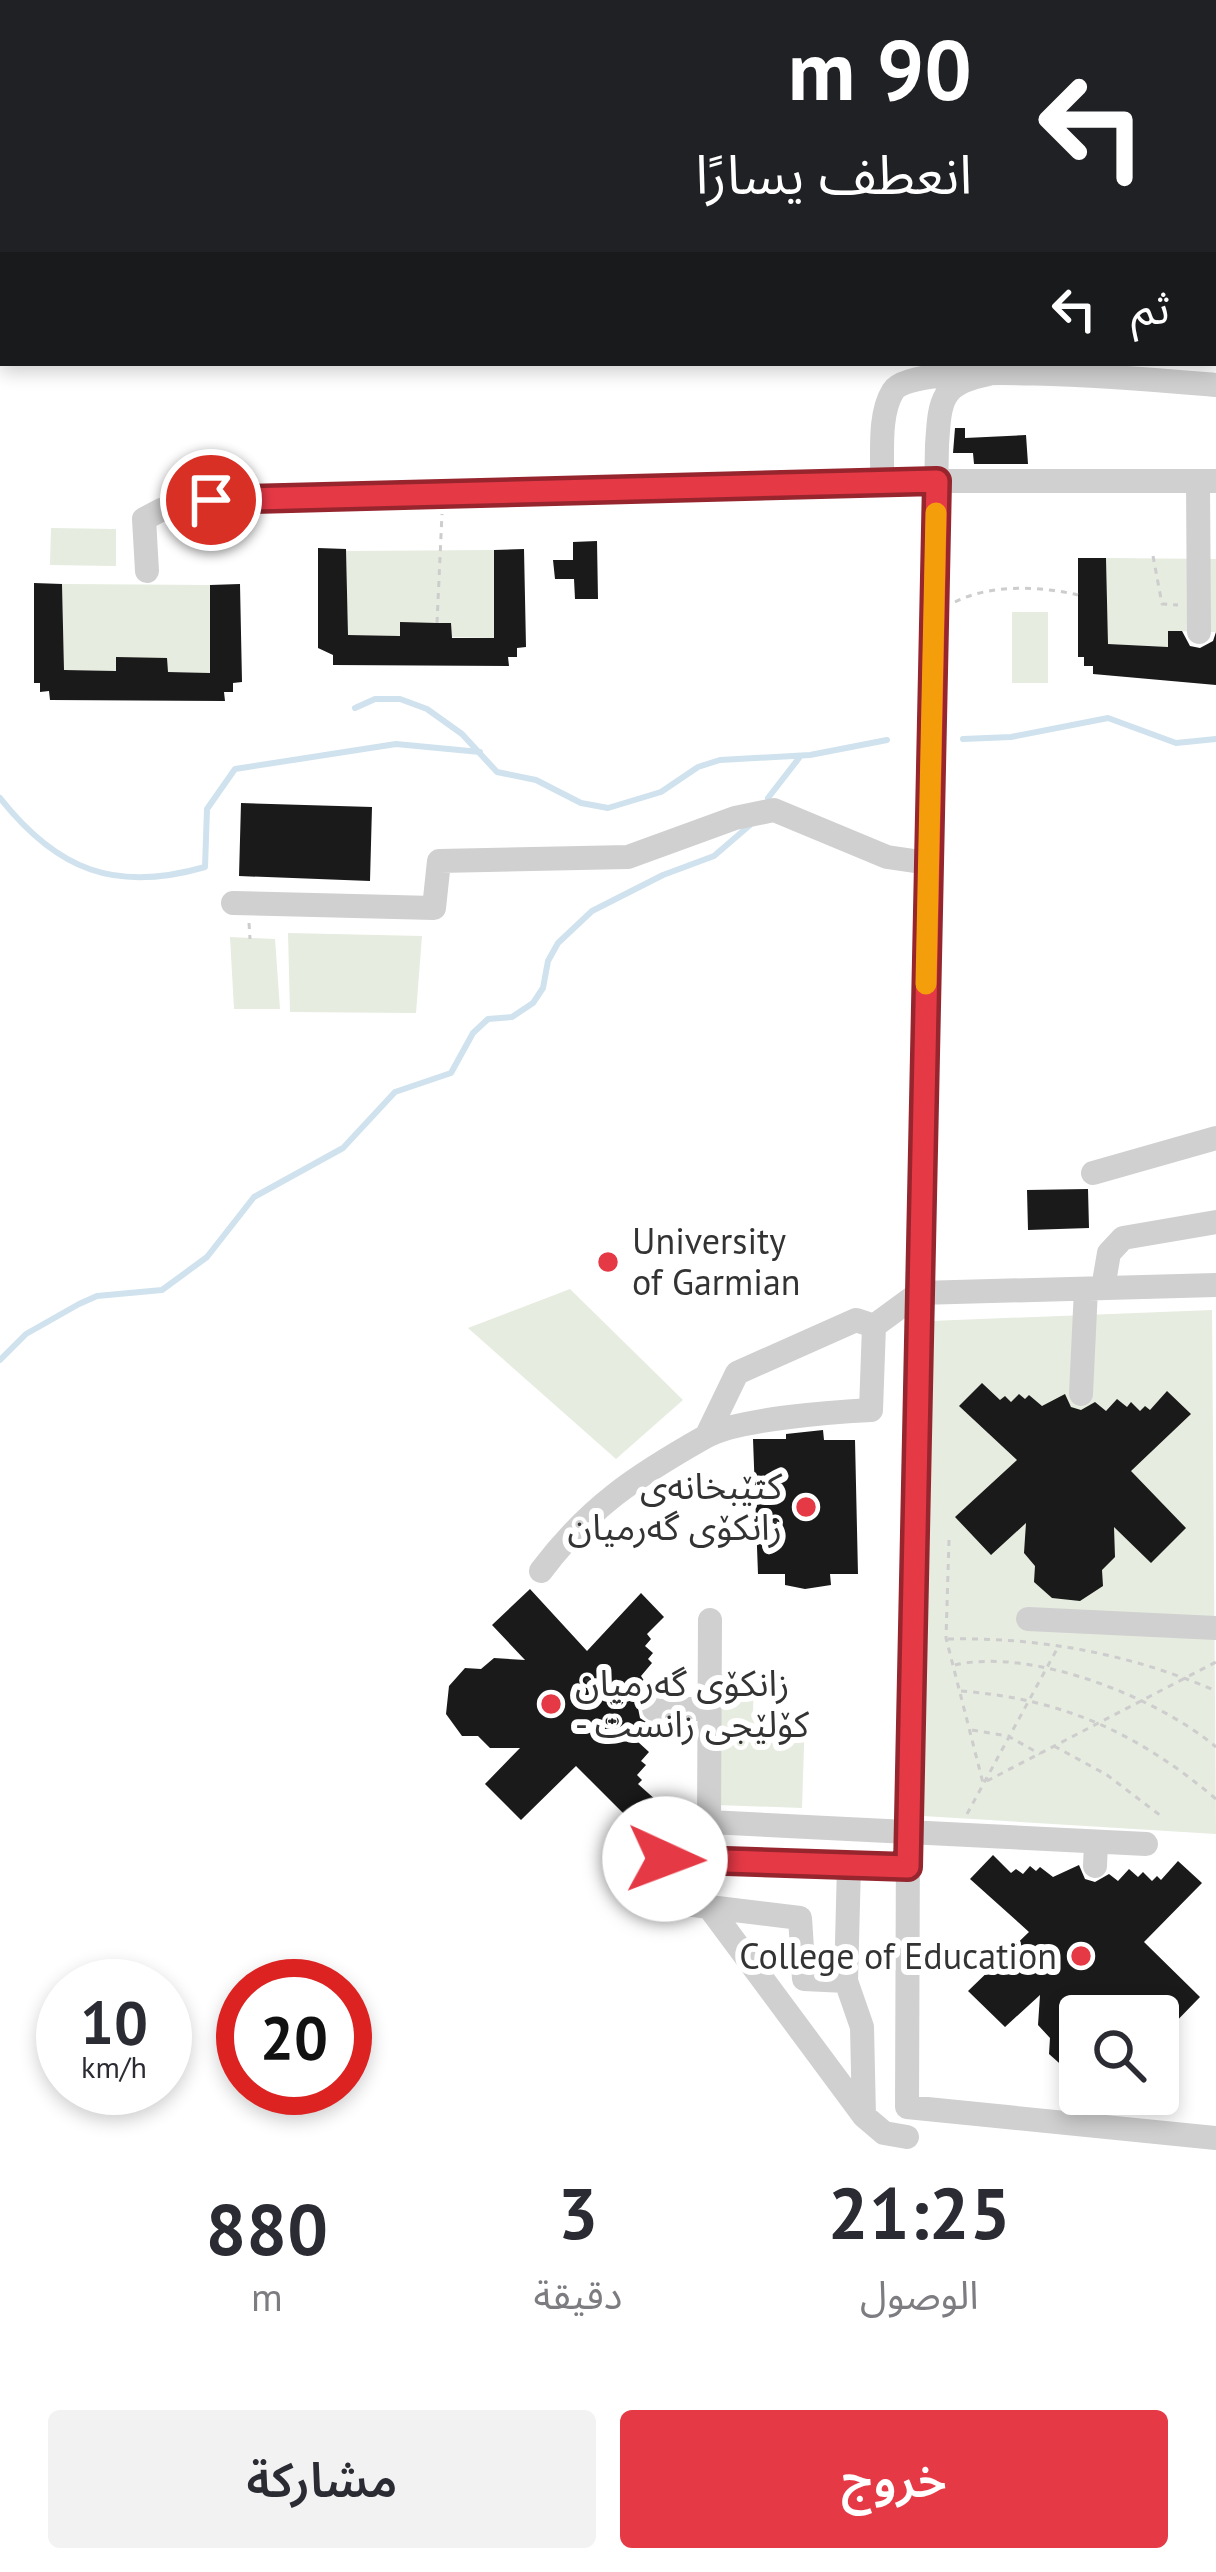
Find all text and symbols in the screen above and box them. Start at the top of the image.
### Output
text: 90 m [788,14,972,123]
icon: left [1014,48,1170,204]
text: انعطف يسارًا [695,139,972,209]
icon: left [1041,276,1107,342]
text: ثم [1131,278,1170,336]
pin [160,449,262,551]
icon: arrive [178,467,244,533]
place label: University of Garmian [632,1217,801,1305]
marker: University of Garmian [595,1249,621,1275]
place label: کتێبخانەی زانکۆی گەرمیان [568,1462,783,1550]
marker: کتێبخانەی زانکۆی گەرمیان [793,1494,819,1520]
place label: زانکۆی گەرمیان - کۆلێجی زانست [575,1659,810,1747]
marker: زانکۆی گەرمیان - کۆلێجی زانست [538,1691,564,1717]
position arrow [602,1796,728,1922]
place label: College of Education [739,1932,1057,1979]
marker: College of Education [1068,1943,1094,1969]
speed limit sign: 20 [216,1959,372,2115]
text: 10 [80,1983,148,2061]
map controls [1059,1995,1179,2115]
button: search [1059,1995,1179,2115]
text: km/h [81,2047,147,2086]
text: 3 [557,2166,598,2259]
text: 21:25 [828,2166,1011,2259]
text: 880 [206,2182,328,2275]
text: دقيقة [533,2269,622,2320]
text: الوصول [860,2269,978,2320]
text: m [251,2271,283,2322]
button: مشاركة [48,2410,596,2548]
button: خروج [620,2410,1168,2548]

